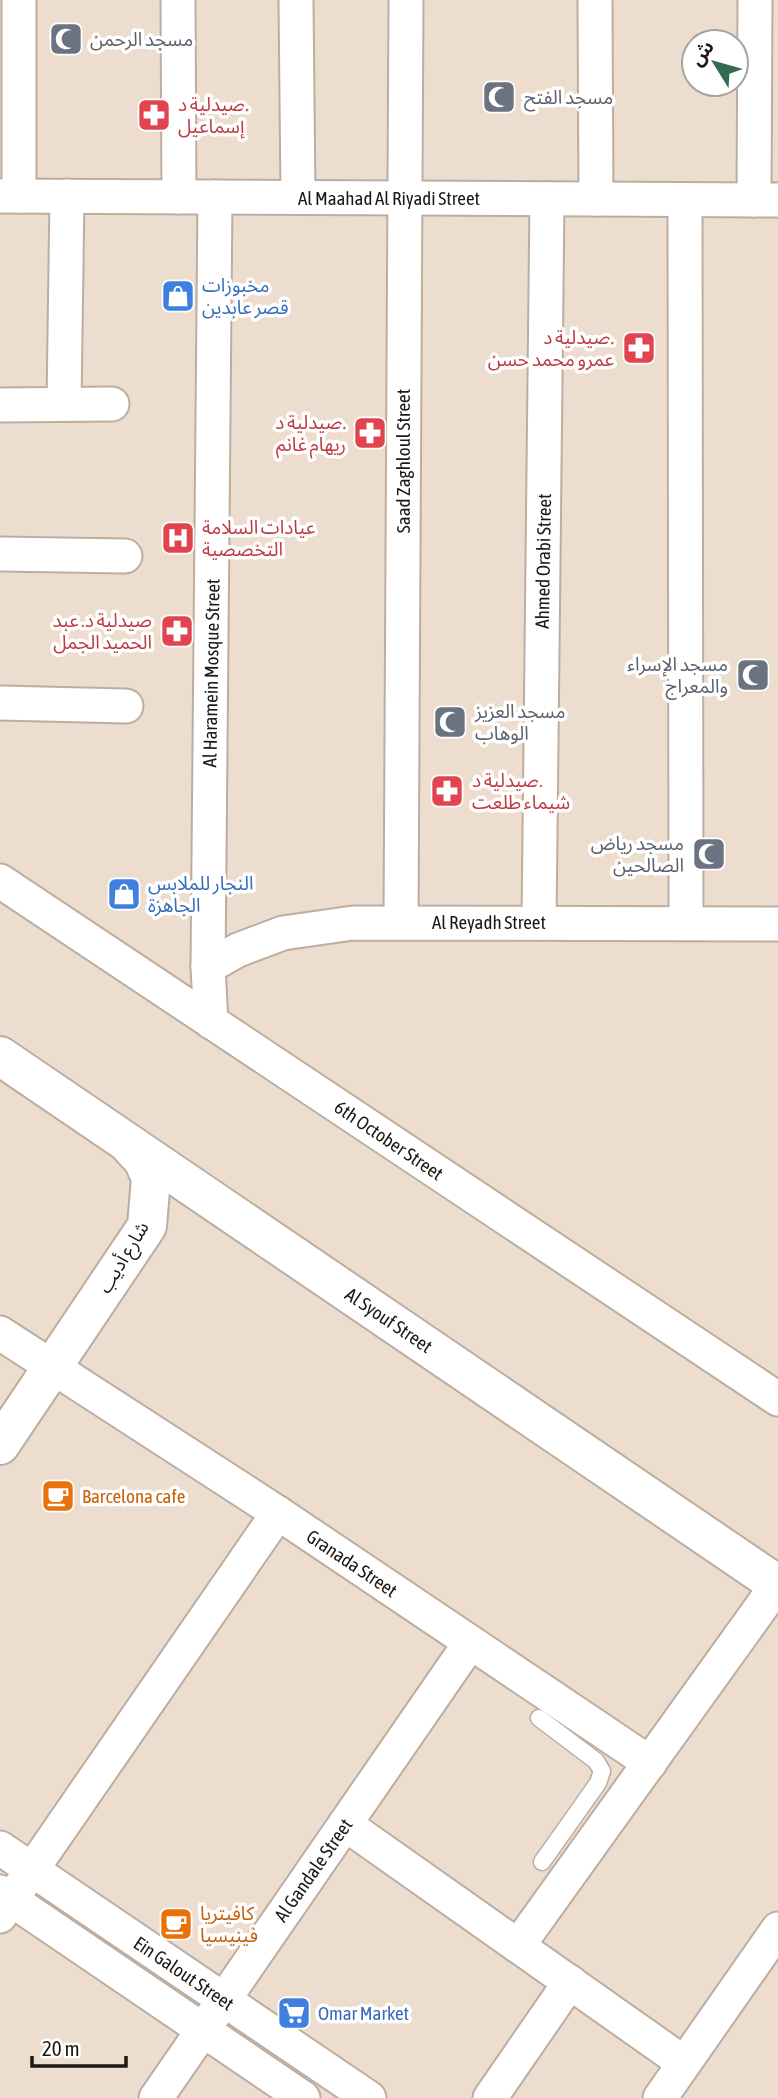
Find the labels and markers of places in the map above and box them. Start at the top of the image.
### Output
mosque icon: مسجد الرحمن [47,20,85,58]
place label: مسجد الرحمن [90,28,193,51]
mosque icon: مسجد الفتح [480,78,518,116]
place label: مسجد الفتح [524,86,613,112]
place label: صيدلية د. إسماعيل [178,93,249,139]
pharmacy icon: صيدلية د. إسماعيل [135,96,173,134]
place label: مخبوزات قصر عابدين [202,274,289,319]
shop icon: مخبوزات قصر عابدين [159,277,197,315]
place label: صيدلية د. عمرو محمد حسن [488,326,614,371]
pharmacy icon: صيدلية د. عمرو محمد حسن [620,329,658,367]
place label: صيدلية د. ريهام غانم [275,411,346,459]
pharmacy icon: صيدلية د. ريهام غانم [351,414,389,452]
place label: عيادات السلامة التخصصية [202,516,315,560]
hospital icon: عيادات السلامة التخصصية [159,519,197,557]
place label: صيدلية د. عبد الحميد الجمل [53,609,152,654]
pharmacy icon: صيدلية د. عبد الحميد الجمل [158,612,196,650]
place label: مسجد الإسراء والمعراج [627,653,728,700]
mosque icon: مسجد الإسراء والمعراج [734,656,772,694]
place label: مسجد العزيز الوهاب [474,700,565,745]
mosque icon: مسجد العزيز الوهاب [431,703,469,741]
place label: صيدلية د. شيماء طلعت [472,769,570,813]
pharmacy icon: صيدلية د. شيماء طلعت [428,772,466,810]
place label: مسجد رياض الصالحين [591,832,684,877]
mosque icon: مسجد رياض الصالحين [690,835,728,873]
place label: النجار للملابس الجاهزة [148,872,253,917]
shop icon: النجار للملابس الجاهزة [105,875,143,913]
cafe icon: Barcelona cafe [39,1477,77,1515]
place label: Barcelona cafe [82,1485,185,1507]
place label: كافيتريا فينيسيا [200,1902,258,1946]
cafe icon: كافيتريا فينيسيا [157,1905,195,1943]
supermarket icon: Omar Market [275,1994,313,2032]
place label: Omar Market [318,2002,409,2024]

